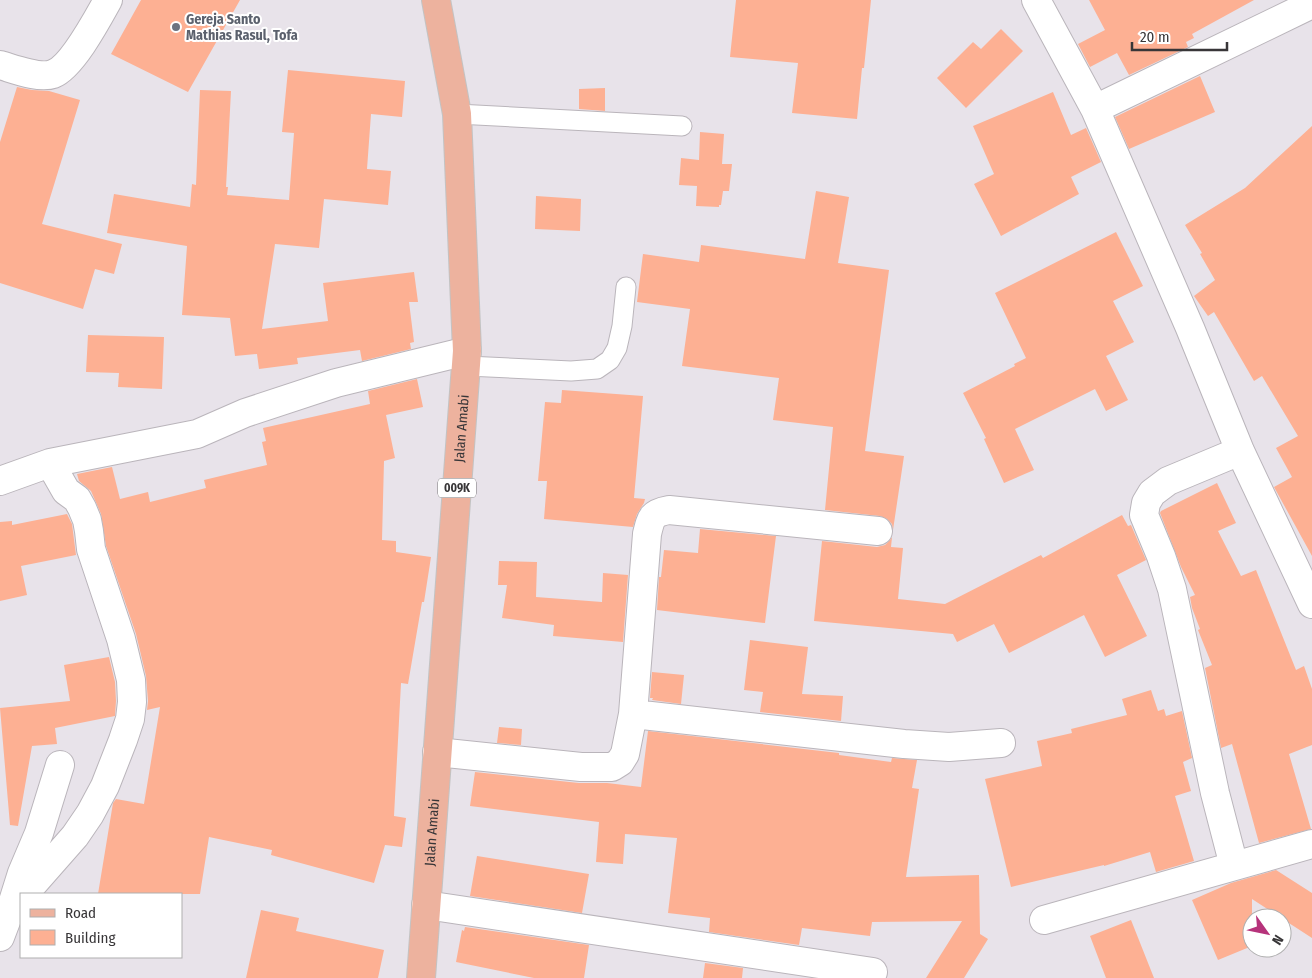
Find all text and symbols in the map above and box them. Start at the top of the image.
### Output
place label: Gereja Santo Mathias Rasul, Tofa [186,11,298,44]
scale bar [1132,20,1227,52]
marker: Gereja Santo Mathias Rasul, Tofa [170,21,182,33]
text: 20 m [1140,28,1170,46]
street label: Jalan Amabi [450,394,472,463]
road number: 009K [438,478,476,498]
street label: Jalan Amabi [421,798,443,867]
legend [20,893,182,958]
text: Road [65,904,96,922]
north arrow [1242,908,1292,958]
text: Building [65,929,116,947]
text: N [1268,932,1287,948]

